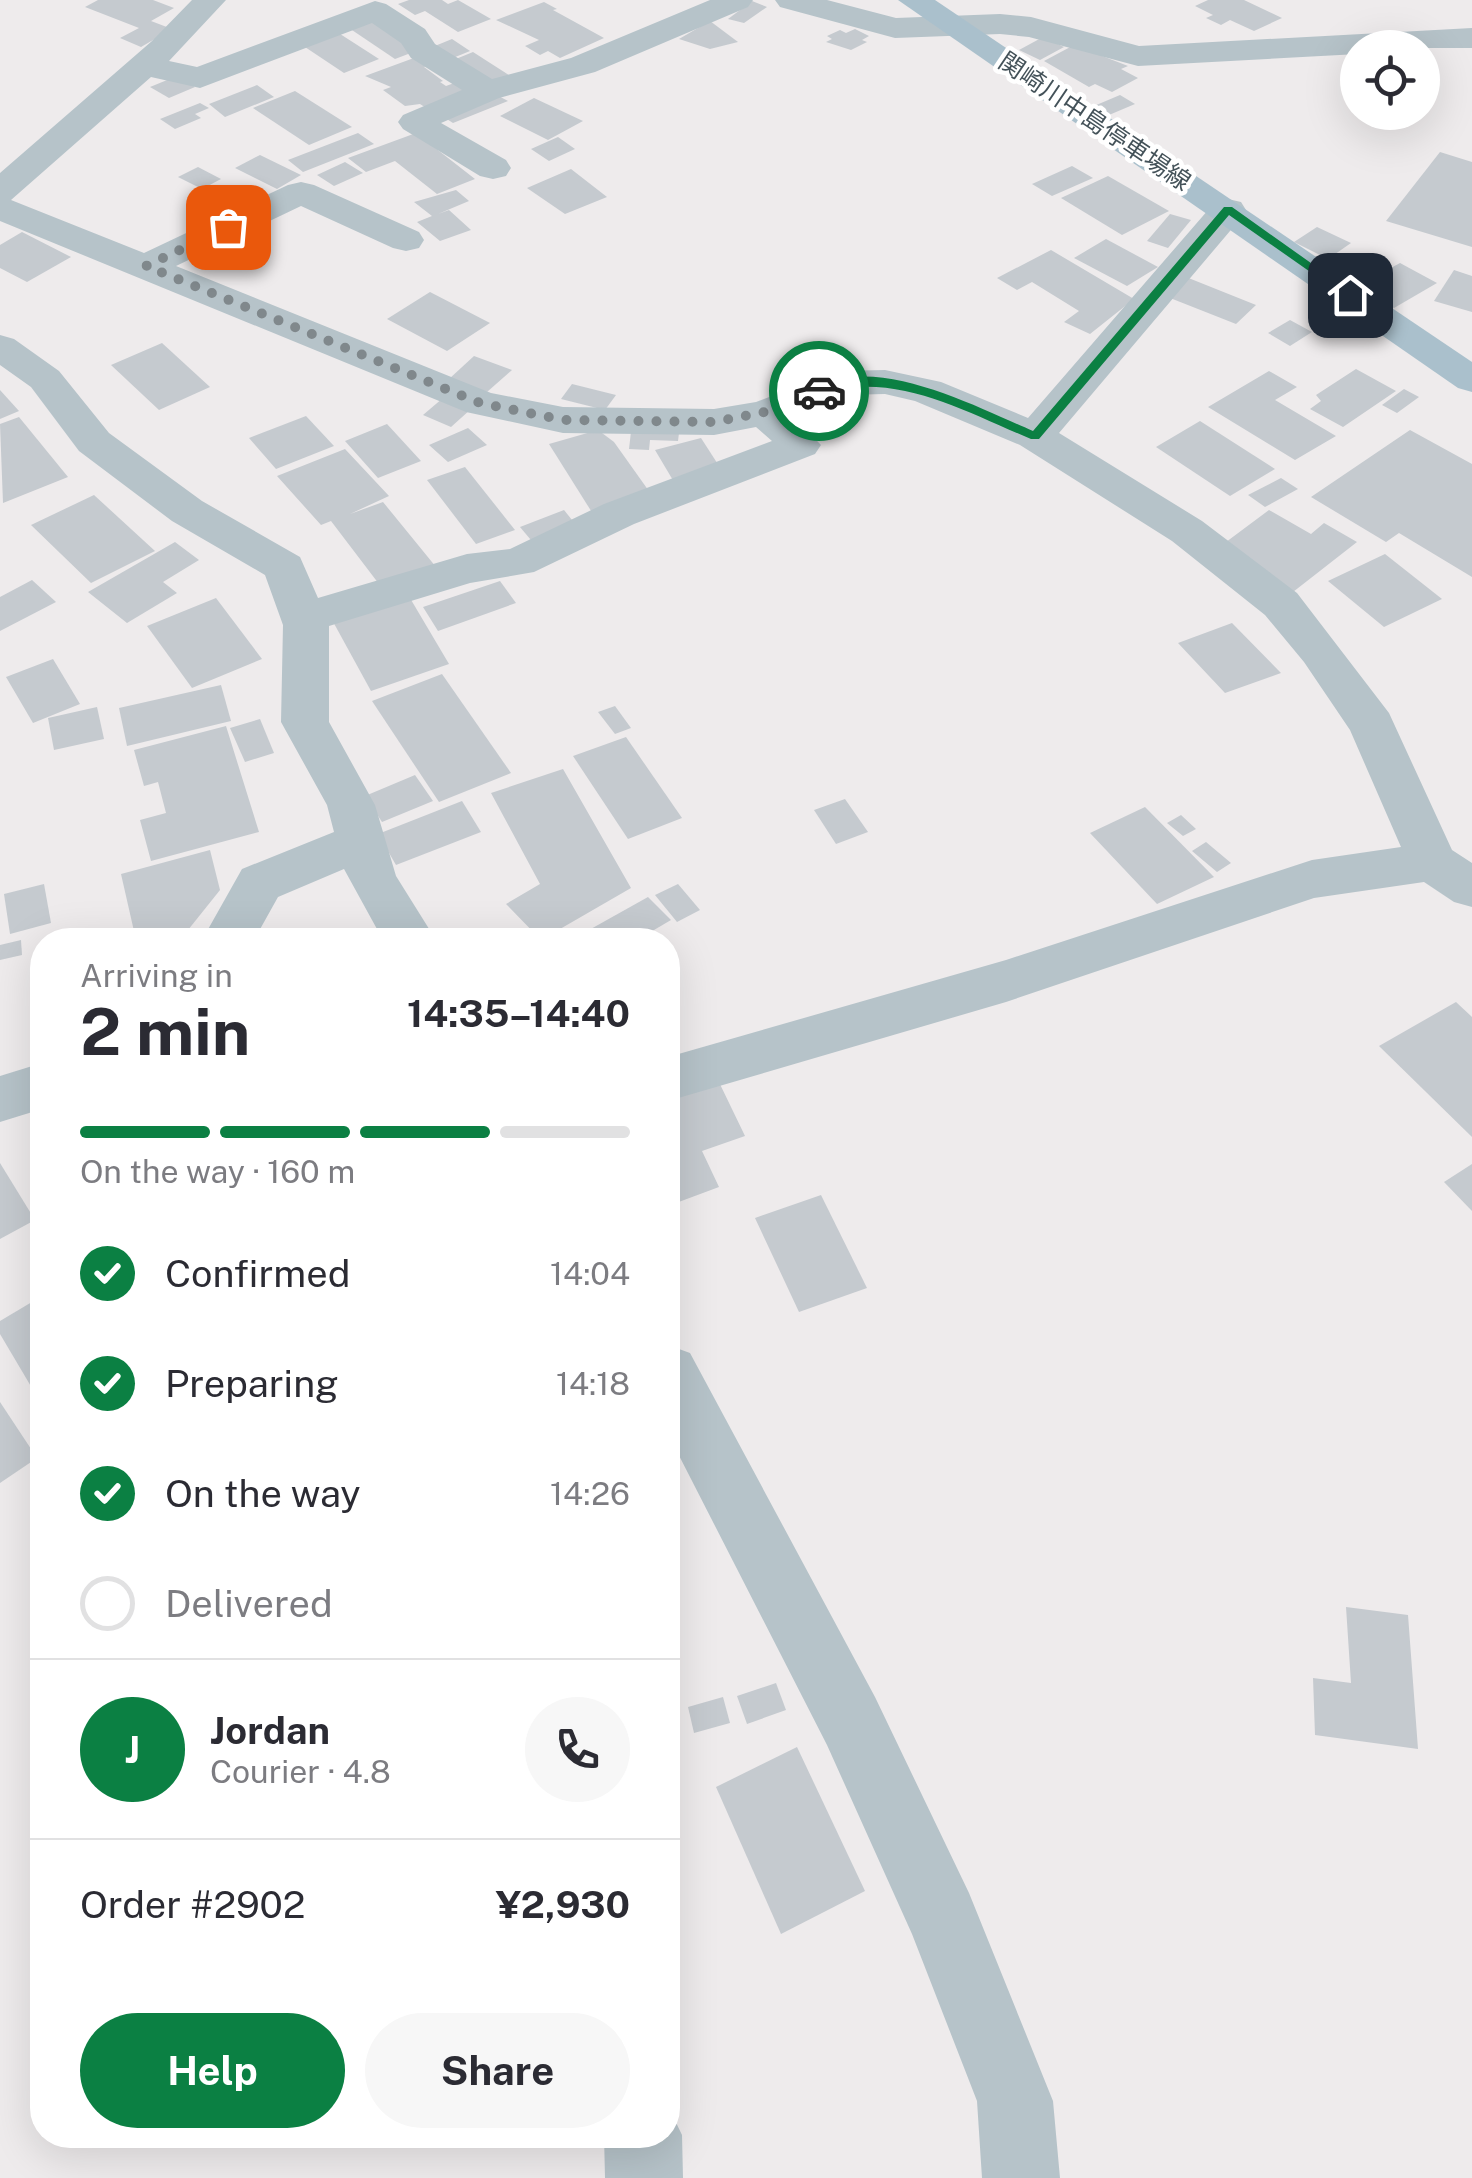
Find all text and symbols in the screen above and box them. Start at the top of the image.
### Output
map controls [1340,30,1440,130]
button: locate [1340,30,1440,130]
street label: 関崎川中島停車場線 [993,46,1197,196]
pin [186,185,271,270]
icon: bag [201,200,256,255]
pin [1308,253,1393,338]
icon: home [1323,268,1378,323]
courier [769,341,869,441]
icon: car [792,364,847,419]
text: Arriving in [80,957,233,994]
text: 14:35–14:40 [407,991,630,1036]
text: 2 min [80,993,250,1070]
text: On the way · 160 m [80,1153,355,1190]
icon: check [80,1246,135,1301]
text: Confirmed [165,1251,350,1296]
text: 14:04 [550,1255,630,1292]
icon: check [80,1356,135,1411]
text: Preparing [165,1361,339,1406]
text: 14:18 [556,1365,630,1402]
icon: check [80,1466,135,1521]
text: On the way [165,1471,361,1516]
text: 14:26 [550,1475,630,1512]
text: Delivered [165,1581,333,1626]
button: phone [525,1697,630,1802]
text: Jordan [210,1708,330,1753]
text: J [125,1727,140,1772]
text: Courier · 4.8 [210,1753,391,1790]
text: Order #2902 [80,1882,305,1927]
text: ¥2,930 [496,1882,630,1927]
button: Help [80,2013,345,2128]
button: Share [365,2013,630,2128]

